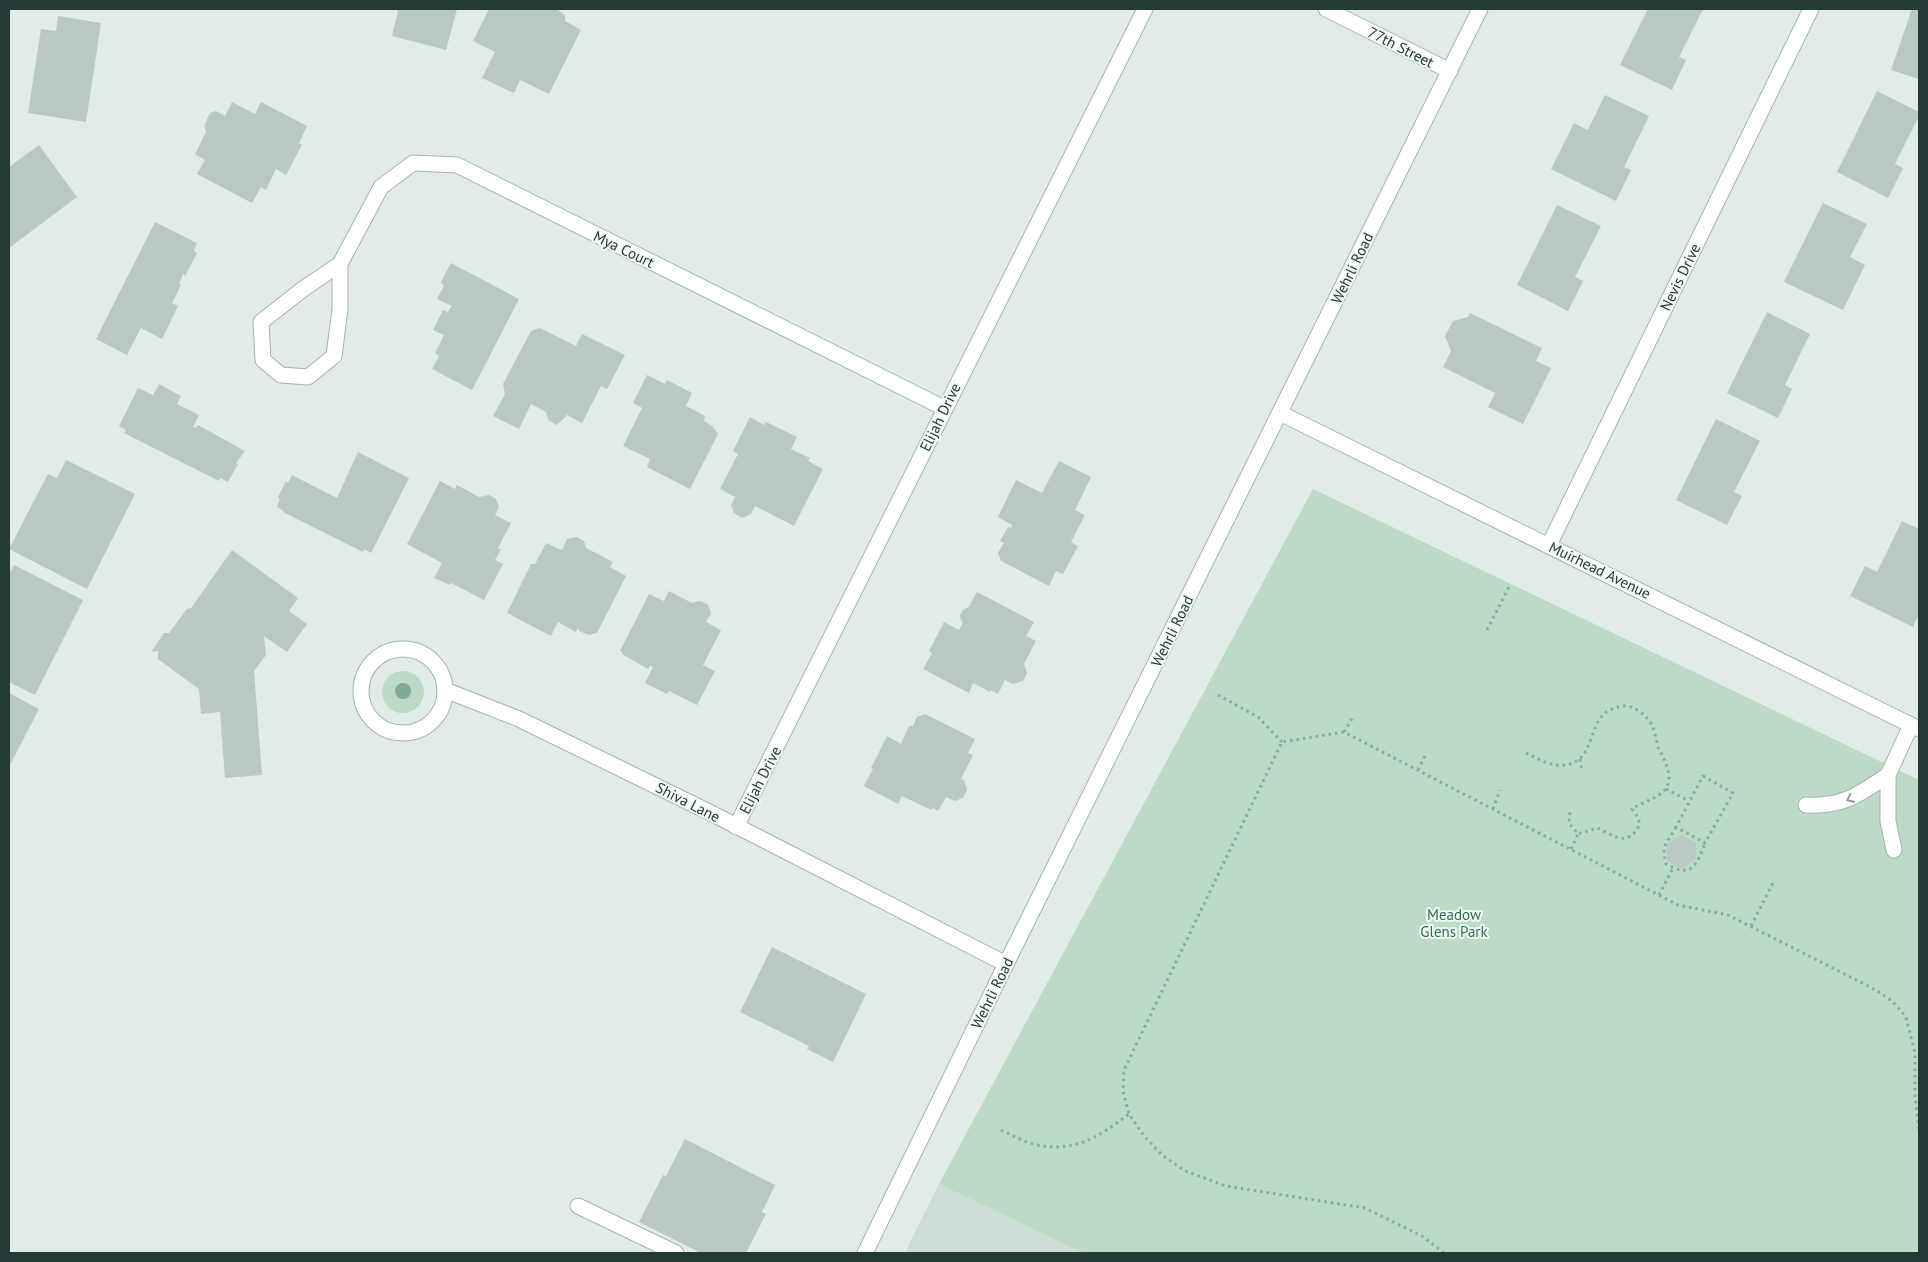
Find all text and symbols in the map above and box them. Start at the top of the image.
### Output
street label: 77th Street [1365,22,1437,72]
street label: Mya Court [591,226,657,272]
street label: Wehrli Road [1327,229,1377,307]
street label: Nevis Drive [1656,240,1704,314]
street label: Elijah Drive [915,380,965,454]
street label: Muirhead Avenue [1546,537,1654,603]
street label: Wehrli Road [1147,592,1197,670]
street label: Elijah Drive [735,743,785,817]
street label: Shiva Lane [653,778,723,826]
one-way arrow [1846,793,1855,803]
park label: Meadow Glens Park [1420,905,1488,941]
street label: Wehrli Road [967,954,1017,1032]

